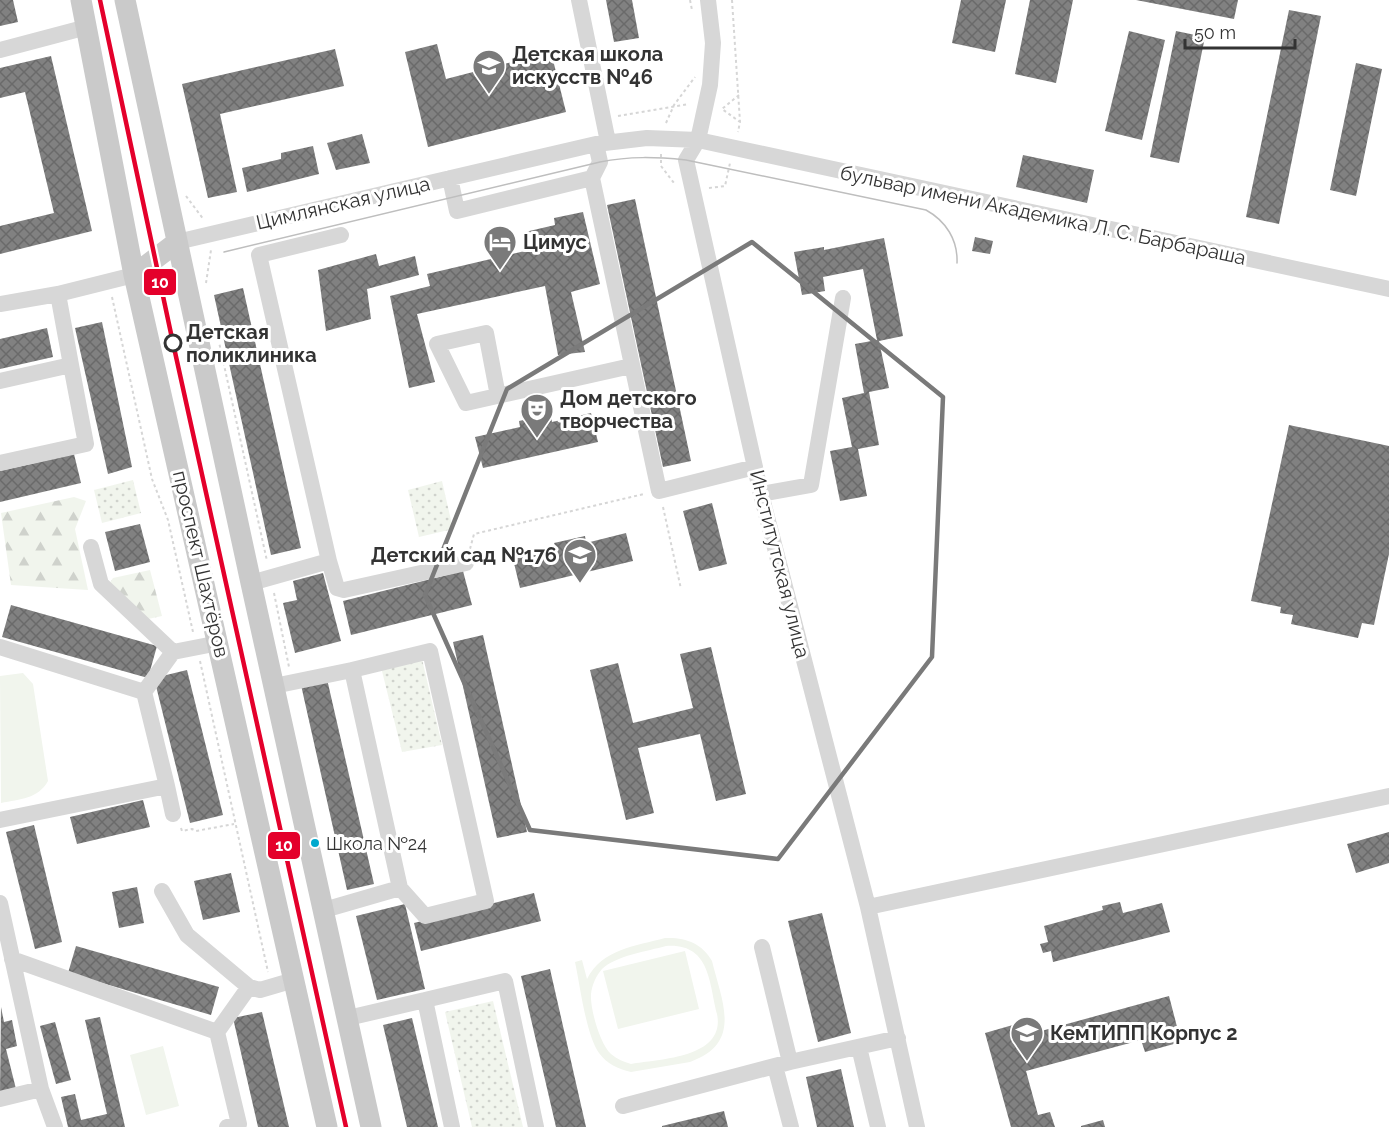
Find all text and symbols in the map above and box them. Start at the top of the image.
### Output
scale bar [1185,12,1294,50]
text: 50 m [1194,22,1236,43]
place label: Детская школа искусств №46 [512,42,663,89]
school or university icon: Детская школа искусств №46 [471,48,507,95]
street label: бульвар имени Академика Л. С. Барбараша [838,160,1248,270]
street label: Цимлянская улица [254,171,432,235]
hotel icon: Цимус [482,224,518,271]
place label: Цимус [523,230,587,254]
line badge: 10 [143,268,177,296]
text: 10 [151,273,169,292]
place label: Детская поликлиника [186,320,317,367]
marker: Детская поликлиника [164,334,182,352]
place label: Дом детского творчества [560,386,697,433]
theatre icon: Дом детского творчества [519,392,555,439]
street label: проспект Шахтёров [168,468,234,660]
street label: Институтская улица [745,468,815,660]
school or university icon: Детский сад №176 [562,537,598,584]
place label: Детский сад №176 [371,543,557,567]
line badge: 10 [267,831,301,860]
place label: Школа №24 [326,833,427,854]
text: 10 [275,836,293,855]
marker: Школа №24 [309,837,321,849]
school or university icon: КемТИПП Корпус 2 [1009,1015,1045,1062]
place label: КемТИПП Корпус 2 [1050,1021,1238,1045]

